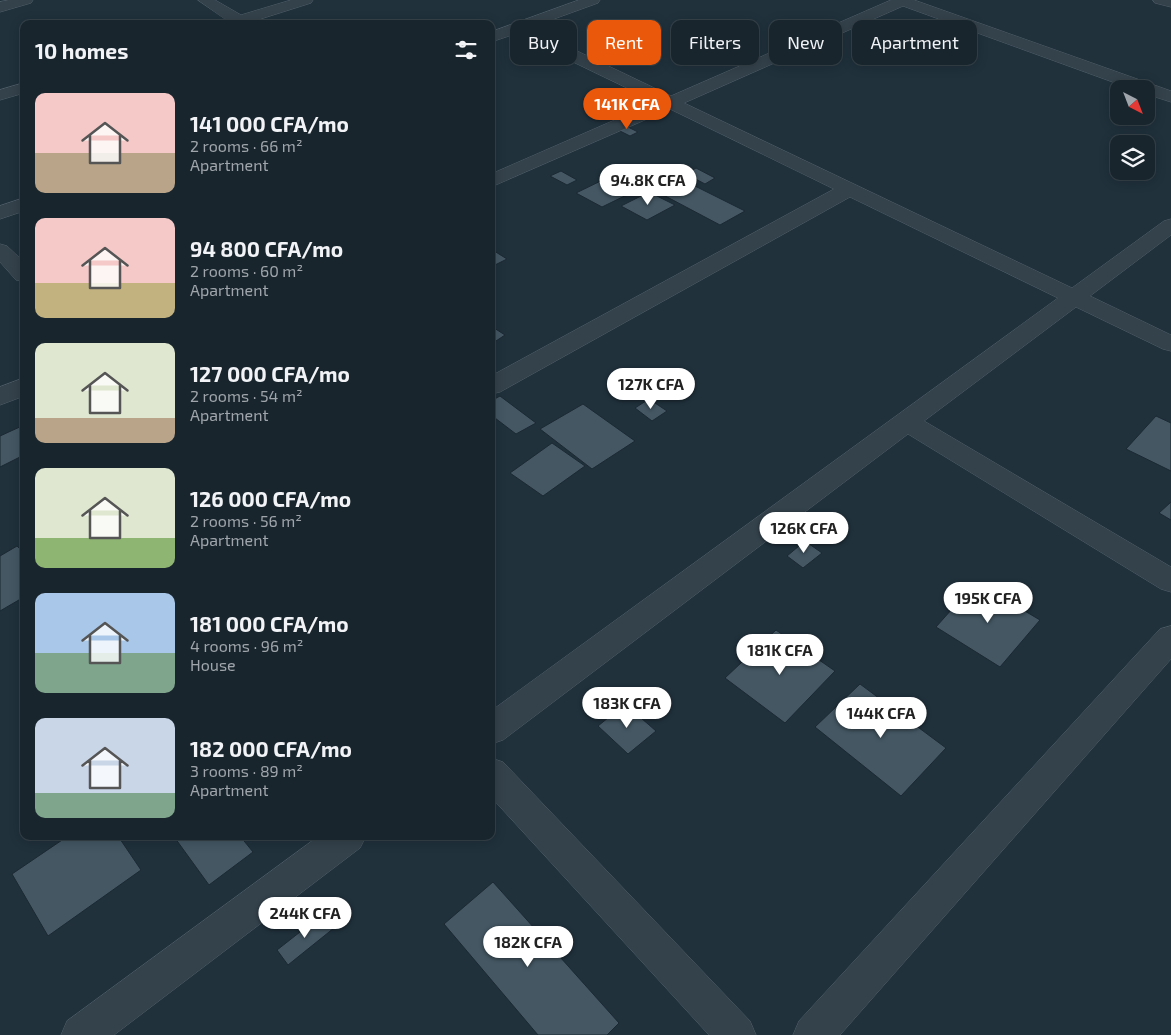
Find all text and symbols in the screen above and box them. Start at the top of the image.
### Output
chip: Buy [510,20,577,65]
chip: Rent [587,20,661,65]
chip: Filters [671,20,759,65]
chip: New [769,20,842,65]
chip: Apartment [852,20,977,65]
icon: filters [452,36,480,64]
text: 10 homes [35,38,128,63]
north arrow [1110,80,1155,125]
map controls [1110,80,1155,180]
pin: 141K CFA [575,88,679,130]
text: 141K CFA [594,94,660,113]
text: 141 000 CFA/mo [190,111,349,136]
icon: home [75,113,135,173]
button: layers [1110,135,1155,180]
text: 2 rooms · 66 m² [190,136,303,155]
text: Apartment [190,155,269,174]
pin: 94.8K CFA [591,164,705,206]
text: 94.8K CFA [611,170,685,189]
text: 94 800 CFA/mo [190,236,343,261]
icon: home [75,238,135,298]
text: 2 rooms · 60 m² [190,261,303,280]
text: Apartment [190,280,269,299]
text: 127 000 CFA/mo [190,361,350,386]
icon: home [75,363,135,423]
pin: 127K CFA [599,368,703,410]
text: 127K CFA [618,374,684,393]
text: 2 rooms · 54 m² [190,386,303,405]
text: Apartment [190,405,269,424]
text: 126 000 CFA/mo [190,486,351,511]
icon: home [75,488,135,548]
text: 2 rooms · 56 m² [190,511,302,530]
pin: 126K CFA [752,512,856,554]
text: 126K CFA [770,518,838,537]
text: Apartment [190,530,269,549]
pin: 195K CFA [936,582,1040,624]
text: 195K CFA [955,588,1021,607]
text: 181 000 CFA/mo [190,611,349,636]
icon: home [75,613,135,673]
pin: 181K CFA [728,634,832,676]
text: 4 rooms · 96 m² [190,636,303,655]
text: 181K CFA [747,640,813,659]
text: House [190,655,236,674]
pin: 183K CFA [575,686,679,729]
text: 183K CFA [593,693,661,712]
pin: 144K CFA [829,696,933,739]
text: 144K CFA [847,703,915,722]
text: 182 000 CFA/mo [190,736,352,761]
icon: home [75,738,135,798]
text: 3 rooms · 89 m² [190,761,303,780]
text: Apartment [190,780,269,799]
pin: 244K CFA [253,896,357,939]
text: 244K CFA [269,903,341,922]
pin: 182K CFA [476,926,580,968]
text: 182K CFA [494,932,562,951]

